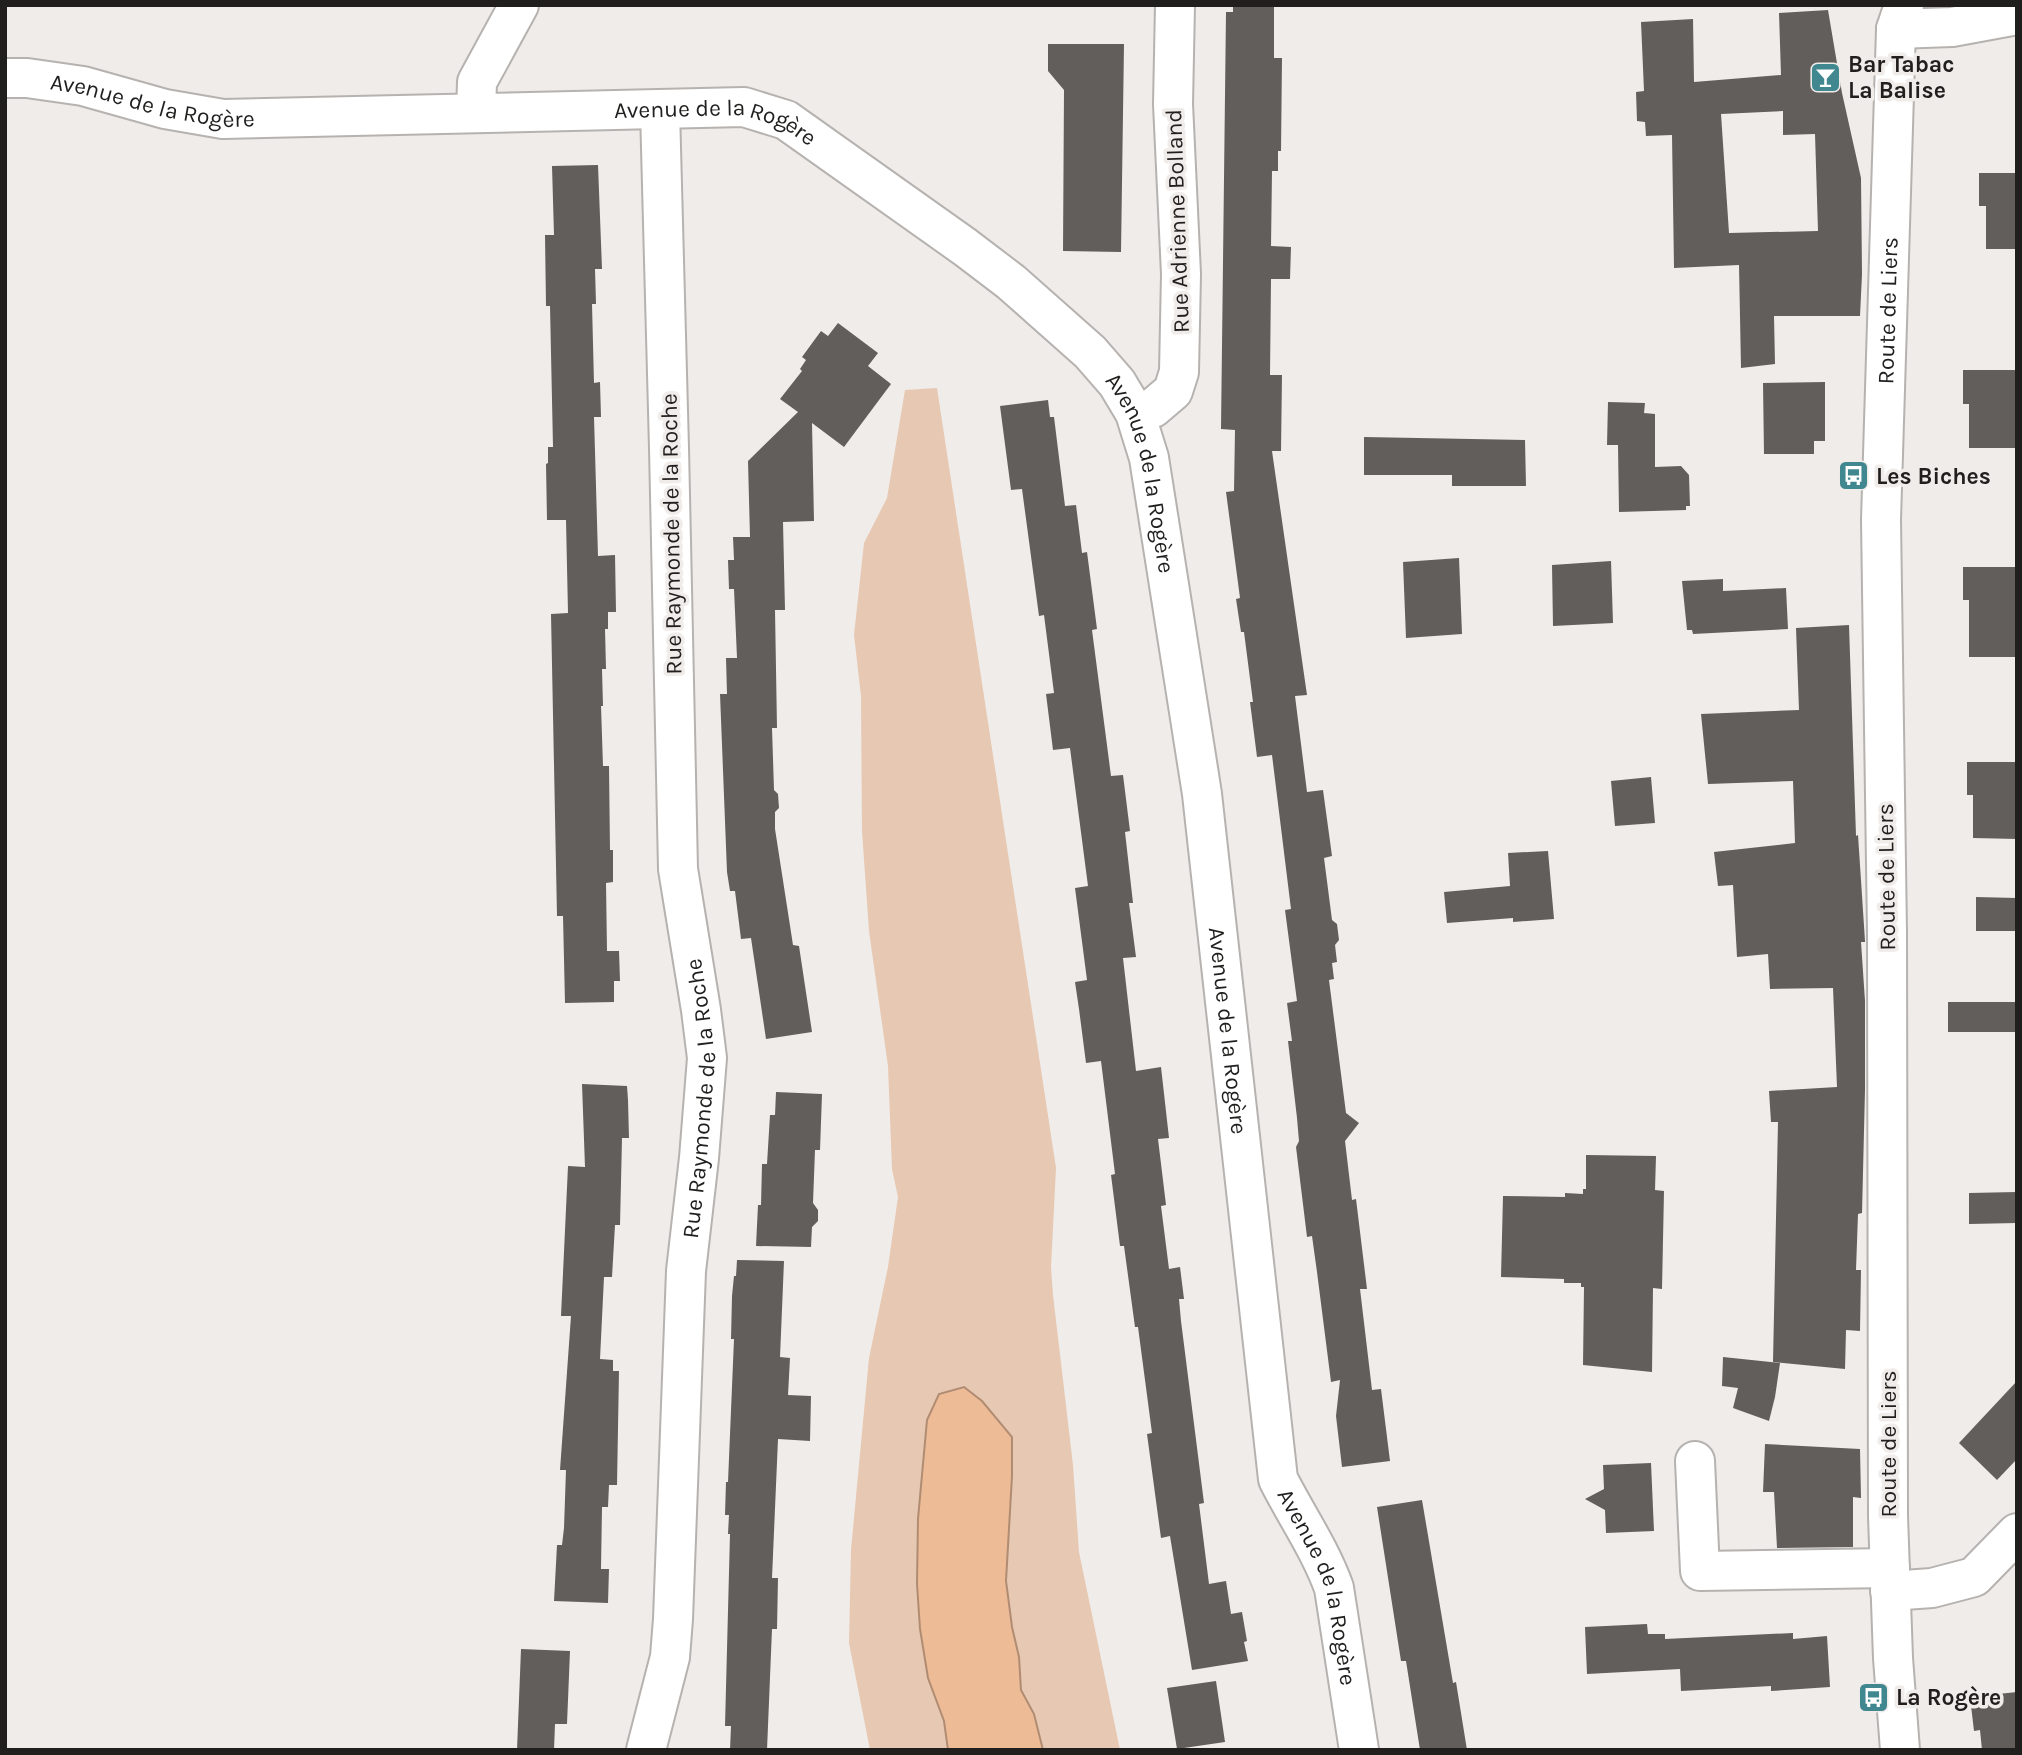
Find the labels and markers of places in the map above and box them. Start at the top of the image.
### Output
place label: Bar Tabac La Balise [1848,51,1954,104]
bar icon: Bar Tabac La Balise [1808,60,1842,94]
bus stop icon: Les Biches [1836,459,1870,493]
place label: Les Biches [1876,463,1991,490]
bus stop icon: La Rogère [1856,1680,1890,1714]
place label: La Rogère [1896,1684,2001,1711]

